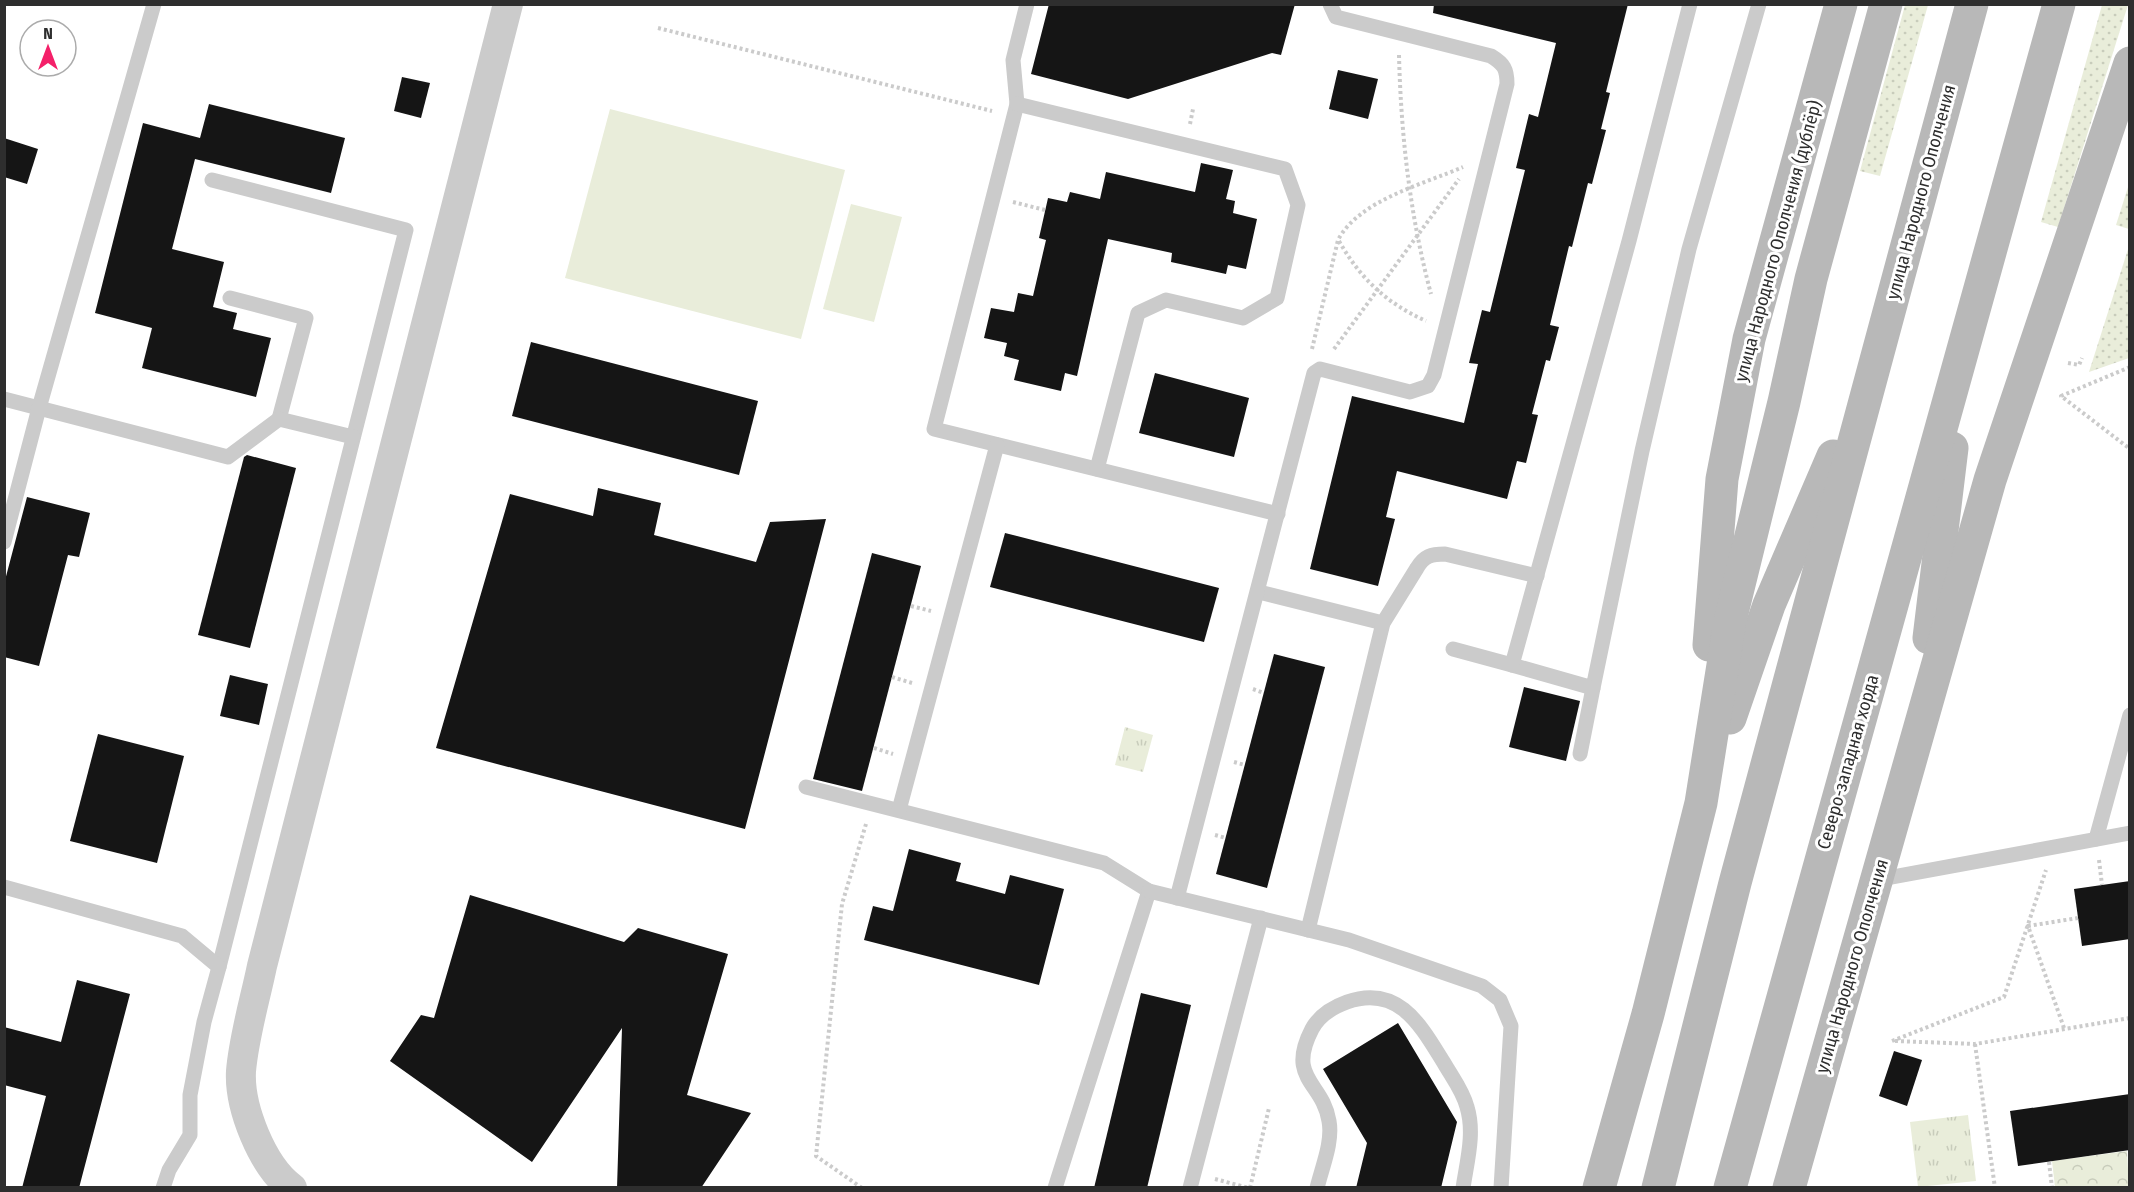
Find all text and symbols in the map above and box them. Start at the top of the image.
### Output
north arrow [18,18,78,78]
text: N [43,24,53,43]
street label: улица Народного Ополчения [1882,82,1960,302]
street label: улица Народного Ополчения (дублёр) [1730,98,1826,384]
street label: Северо-западная хорда [1813,672,1884,852]
street label: улица Народного Ополчения [1811,856,1893,1076]

